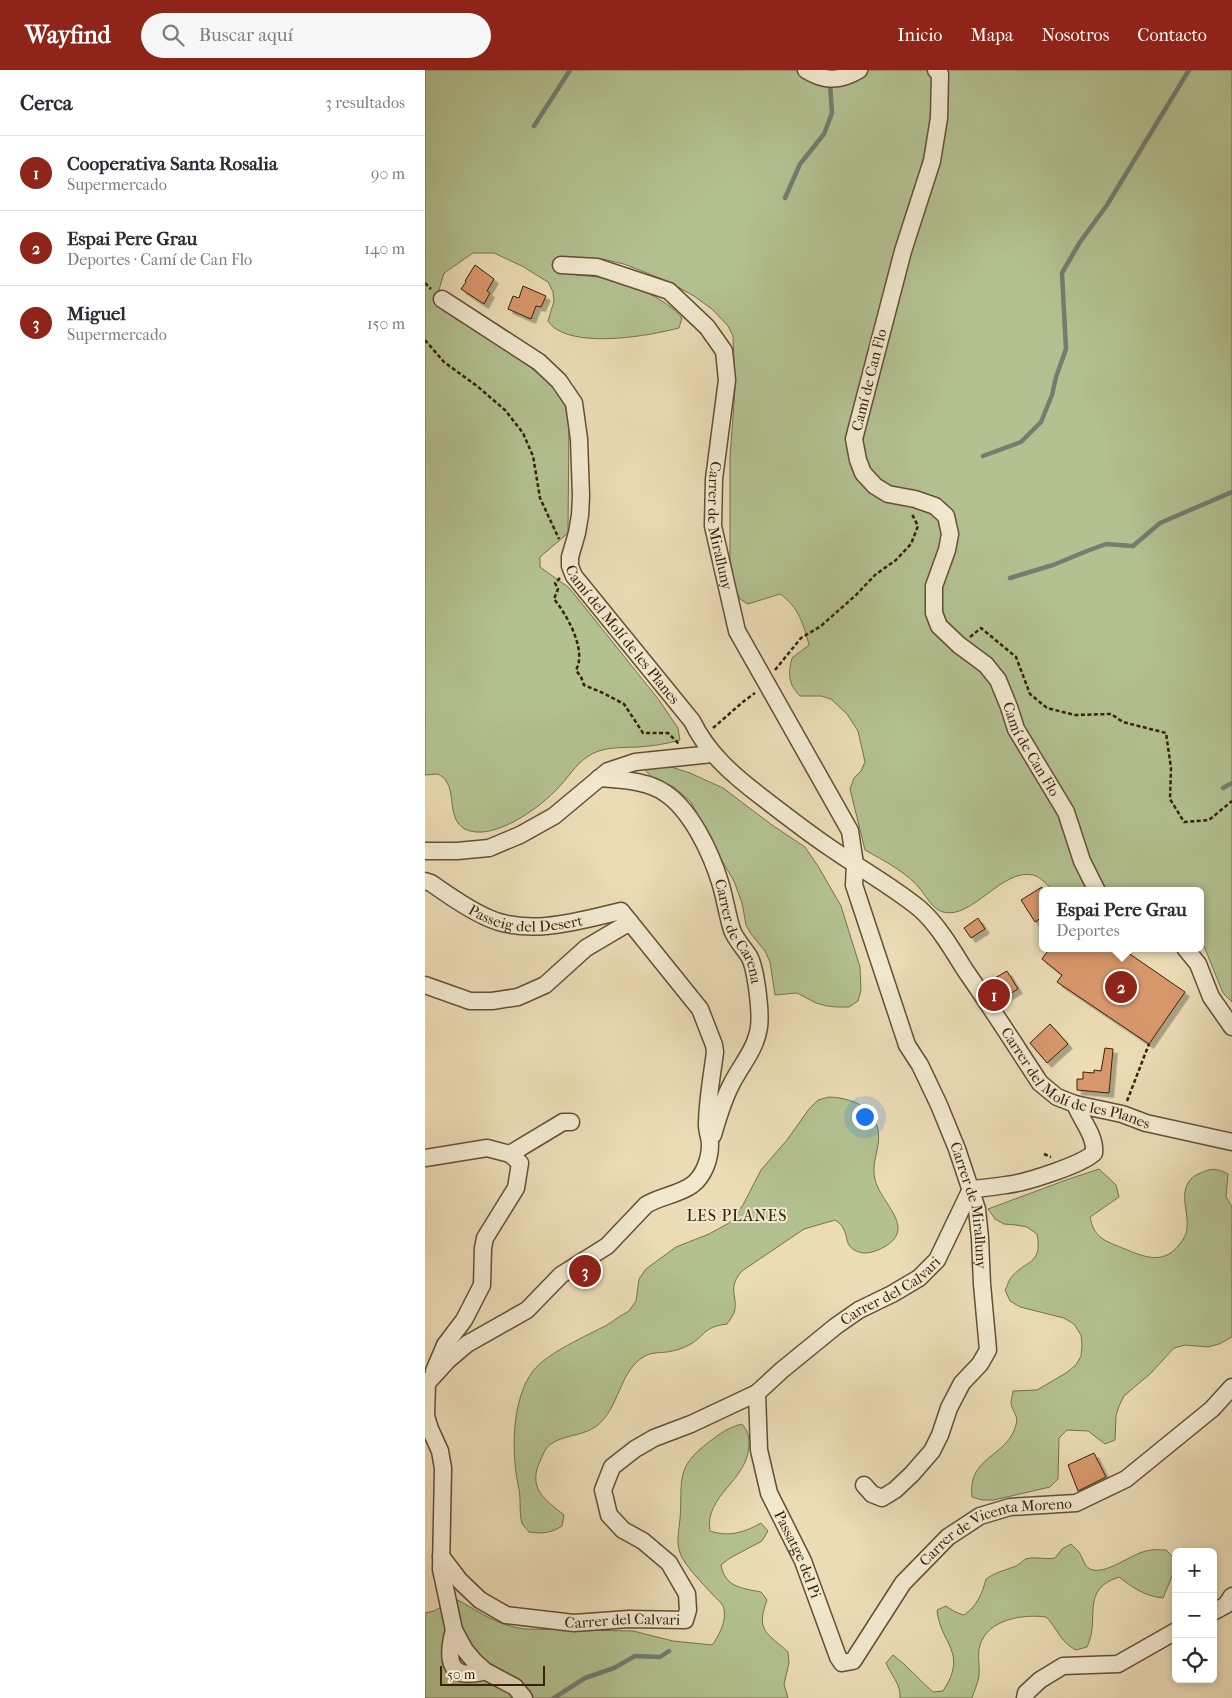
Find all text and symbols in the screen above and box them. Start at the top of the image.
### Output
search box [141,13,491,58]
text: Wayfind [25,21,111,49]
icon: search [159,21,187,49]
text: Buscar aquí [199,24,293,46]
text: Inicio [898,25,943,46]
text: Mapa [971,25,1013,46]
text: Nosotros [1041,25,1109,46]
text: Contacto [1137,25,1207,46]
text: Cerca [20,91,72,115]
text: 3 resultados [325,93,405,112]
text: Cooperativa Santa Rosalia [67,153,278,175]
text: 1 [33,164,39,183]
text: 90 m [371,164,405,183]
text: Supermercado [67,175,167,194]
text: Espai Pere Grau [67,228,197,250]
text: 2 [32,239,40,258]
text: 140 m [364,239,405,258]
text: Deportes · Camí de Can Flo [67,250,252,269]
text: Miguel [67,303,126,325]
text: 3 [33,314,39,333]
text: 150 m [367,314,405,333]
text: Supermercado [67,325,167,344]
street label: Camí de Can Flo [848,327,890,433]
street label: Carrer de Miralluny [704,460,737,593]
street label: Camí del Molí de les Planes [561,562,684,708]
street label: Camí de Can Flo [999,700,1064,800]
street label: Carrer de Carena [711,877,765,986]
popup [1039,887,1204,952]
text: Espai Pere Grau [1056,899,1187,921]
street label: Passeig del Desert [465,901,585,936]
text: Deportes [1056,921,1120,940]
pin: 2 [1105,968,1137,1006]
pin: 1 [978,976,1010,1014]
street label: Carrer del Molí de les Planes [997,1024,1152,1133]
your location [852,1104,878,1130]
street label: Carrer de Miralluny [946,1139,990,1270]
district label: LES PLANES [686,1206,788,1225]
pin: 3 [569,1252,601,1290]
street label: Carrer del Calvari [837,1252,945,1329]
street label: Carrer de Vicenta Moreno [916,1494,1073,1570]
street label: Passatge del Pi [770,1507,825,1601]
map controls [1172,1548,1217,1683]
button: + [1172,1548,1217,1593]
button: − [1172,1593,1217,1638]
street label: Carrer del Calvari [564,1610,681,1632]
button: locate [1172,1638,1217,1683]
scale bar [440,1663,545,1686]
text: 50 m [447,1666,475,1683]

